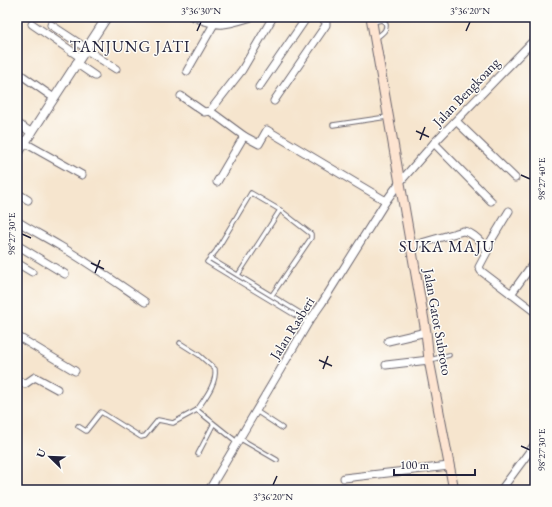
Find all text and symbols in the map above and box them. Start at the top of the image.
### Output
text: 3°36'30"N [181,4,221,17]
text: 3°36'20"N [450,4,490,17]
district label: TANJUNG JATI [69,36,191,57]
street label: Jalan Bengkoang [428,53,504,131]
text: 98°27'40"E [535,157,548,200]
text: 98°27'30"E [5,212,18,255]
district label: SUKA MAJU [399,236,495,257]
street label: Jalan Gatot Subroto [420,266,456,377]
street label: Jalan Rasberi [265,293,319,363]
text: 98°27'30"E [535,428,548,471]
north arrow [30,437,70,477]
text: U [33,446,49,460]
scale bar [394,451,475,477]
text: 100 m [400,457,430,473]
text: 3°36'20"N [253,490,293,503]

